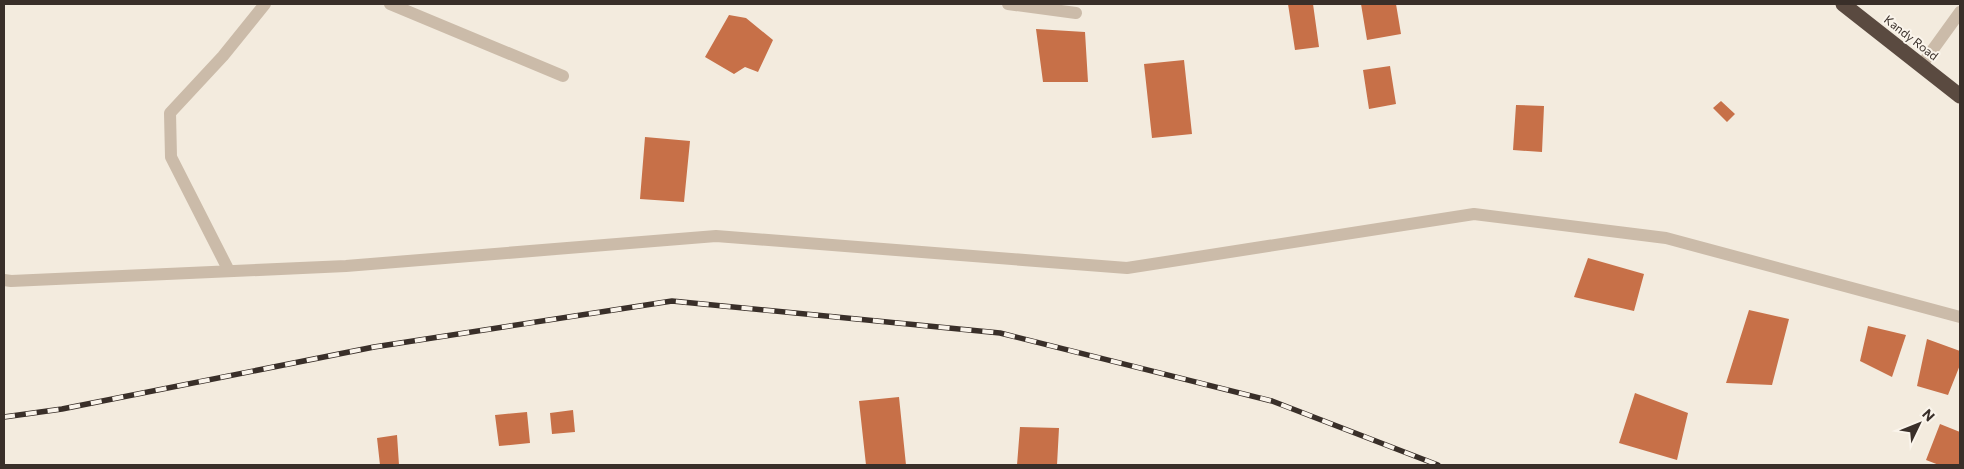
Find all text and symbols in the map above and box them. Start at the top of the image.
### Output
street label: Kandy Road [1882,12,1941,63]
north arrow [1894,399,1944,449]
text: N [1919,405,1939,424]

